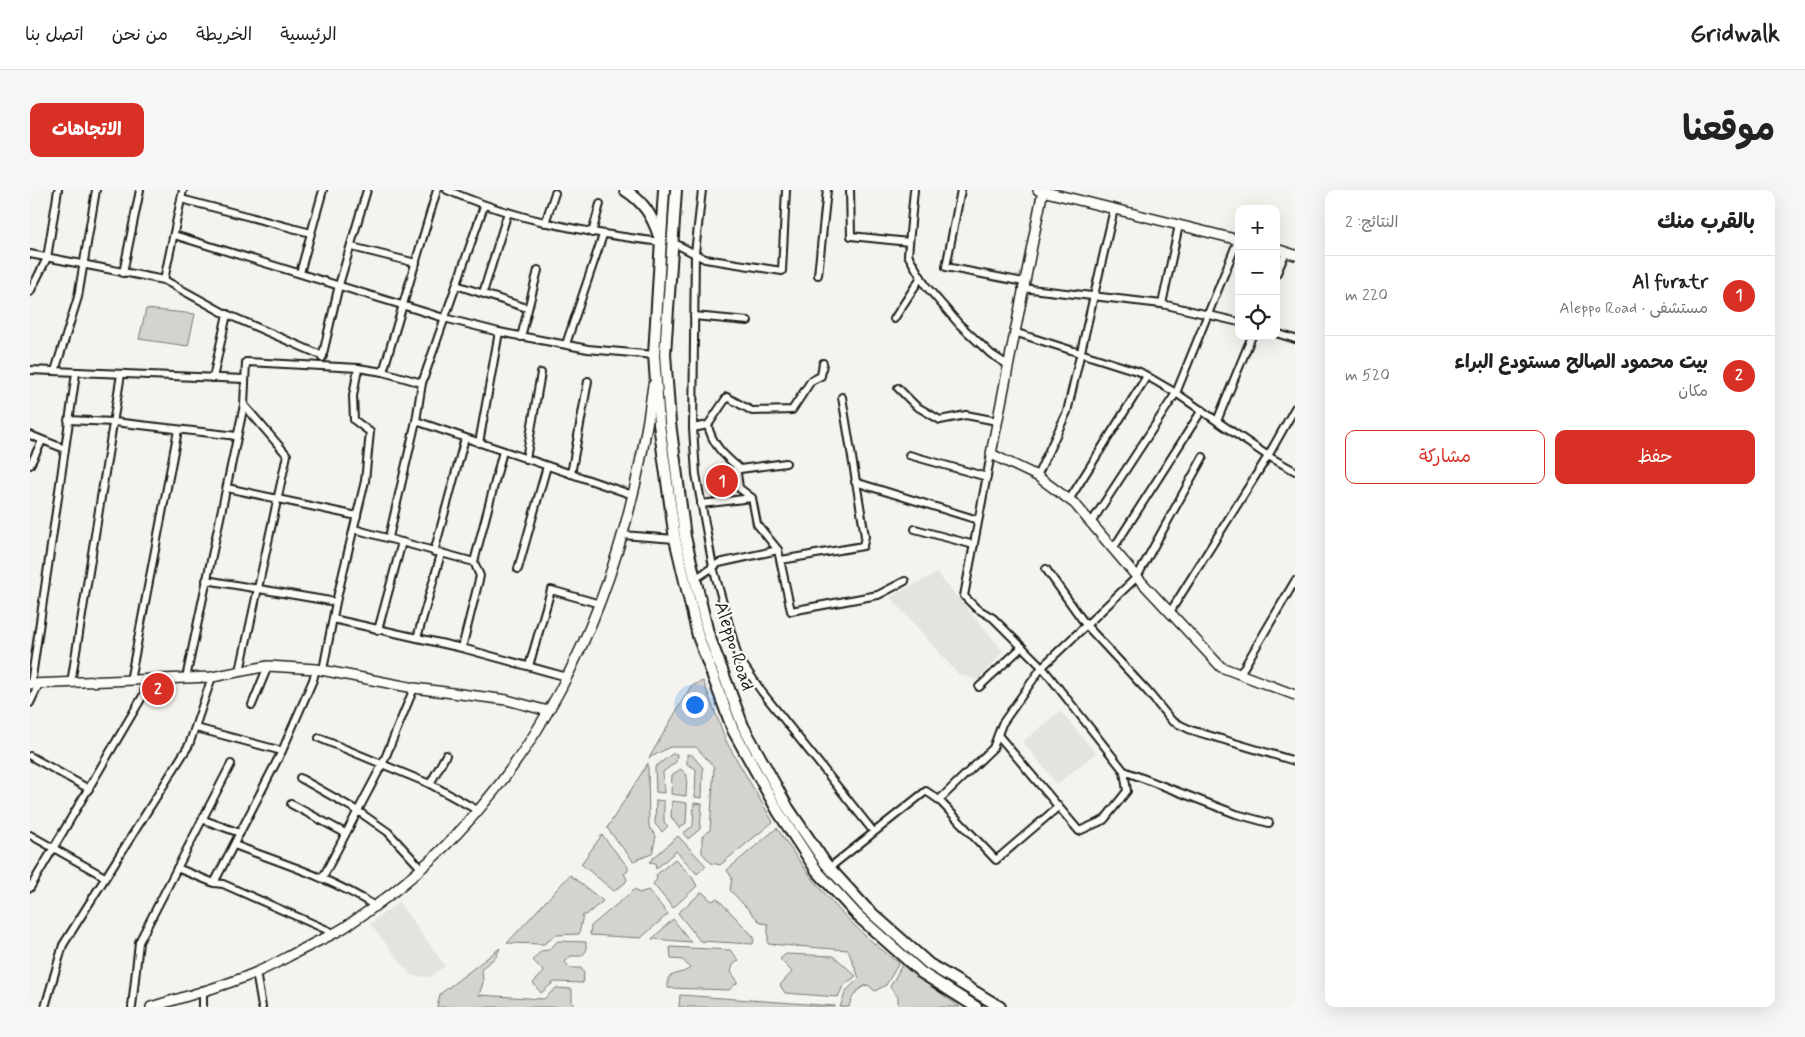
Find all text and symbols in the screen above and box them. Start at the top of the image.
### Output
text: Gridwalk [1690,19,1780,50]
text: اتصل بنا [25,23,84,47]
text: من نحن [112,23,168,47]
text: الخريطة [196,23,252,47]
text: الرئيسية [280,23,337,47]
button: الاتجاهات [30,103,144,157]
text: موقعنا [1682,107,1775,153]
map controls [1235,205,1280,340]
button: + [1235,205,1280,250]
text: بالقرب منك [1657,208,1755,236]
text: النتائج: 2 [1345,212,1398,233]
button: − [1235,250,1280,295]
text: Al furatr [1632,270,1708,295]
text: 220 m [1345,285,1388,306]
text: 1 [1735,285,1743,306]
button: locate [1235,295,1280,340]
text: مستشفى · Aleppo Road [1559,298,1708,319]
text: بيت محمود الصالح مستودع البراء [1454,350,1708,375]
text: 520 m [1345,365,1390,386]
text: 2 [1735,365,1743,386]
text: مكان [1678,381,1708,402]
button: مشاركة [1345,430,1545,484]
button: حفظ [1555,430,1755,484]
pin: 1 [706,462,738,500]
street label: Aleppo Road [708,598,760,694]
pin: 2 [142,670,174,708]
your location [682,692,708,718]

